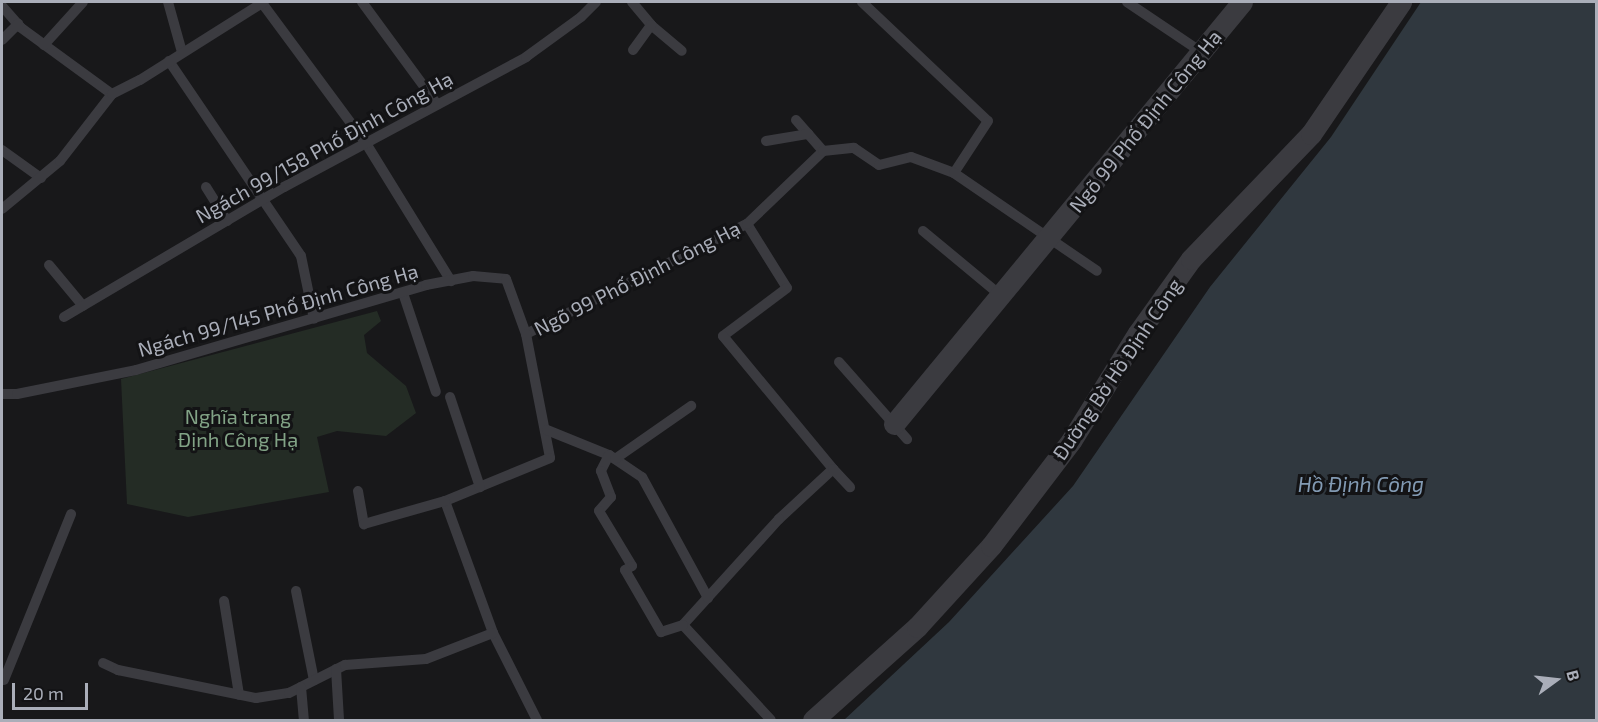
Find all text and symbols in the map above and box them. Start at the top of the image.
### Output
street label: Ngõ 99 Phố Định Công Hạ [1064,25,1226,217]
street label: Ngách 99/158 Phố Định Công Hạ [191,66,457,228]
street label: Ngõ 99 Phố Định Công Hạ [530,216,744,340]
street label: Ngách 99/145 Phố Định Công Hạ [135,258,421,362]
street label: Đường Bờ Hồ Định Công [1047,274,1187,464]
park label: Nghĩa trang Định Công Hạ [178,405,298,452]
water label: Hồ Định Công [1298,471,1424,497]
north arrow [1526,650,1586,710]
text: B [1563,668,1584,683]
scale bar [15,671,92,709]
text: 20 m [23,682,64,704]

